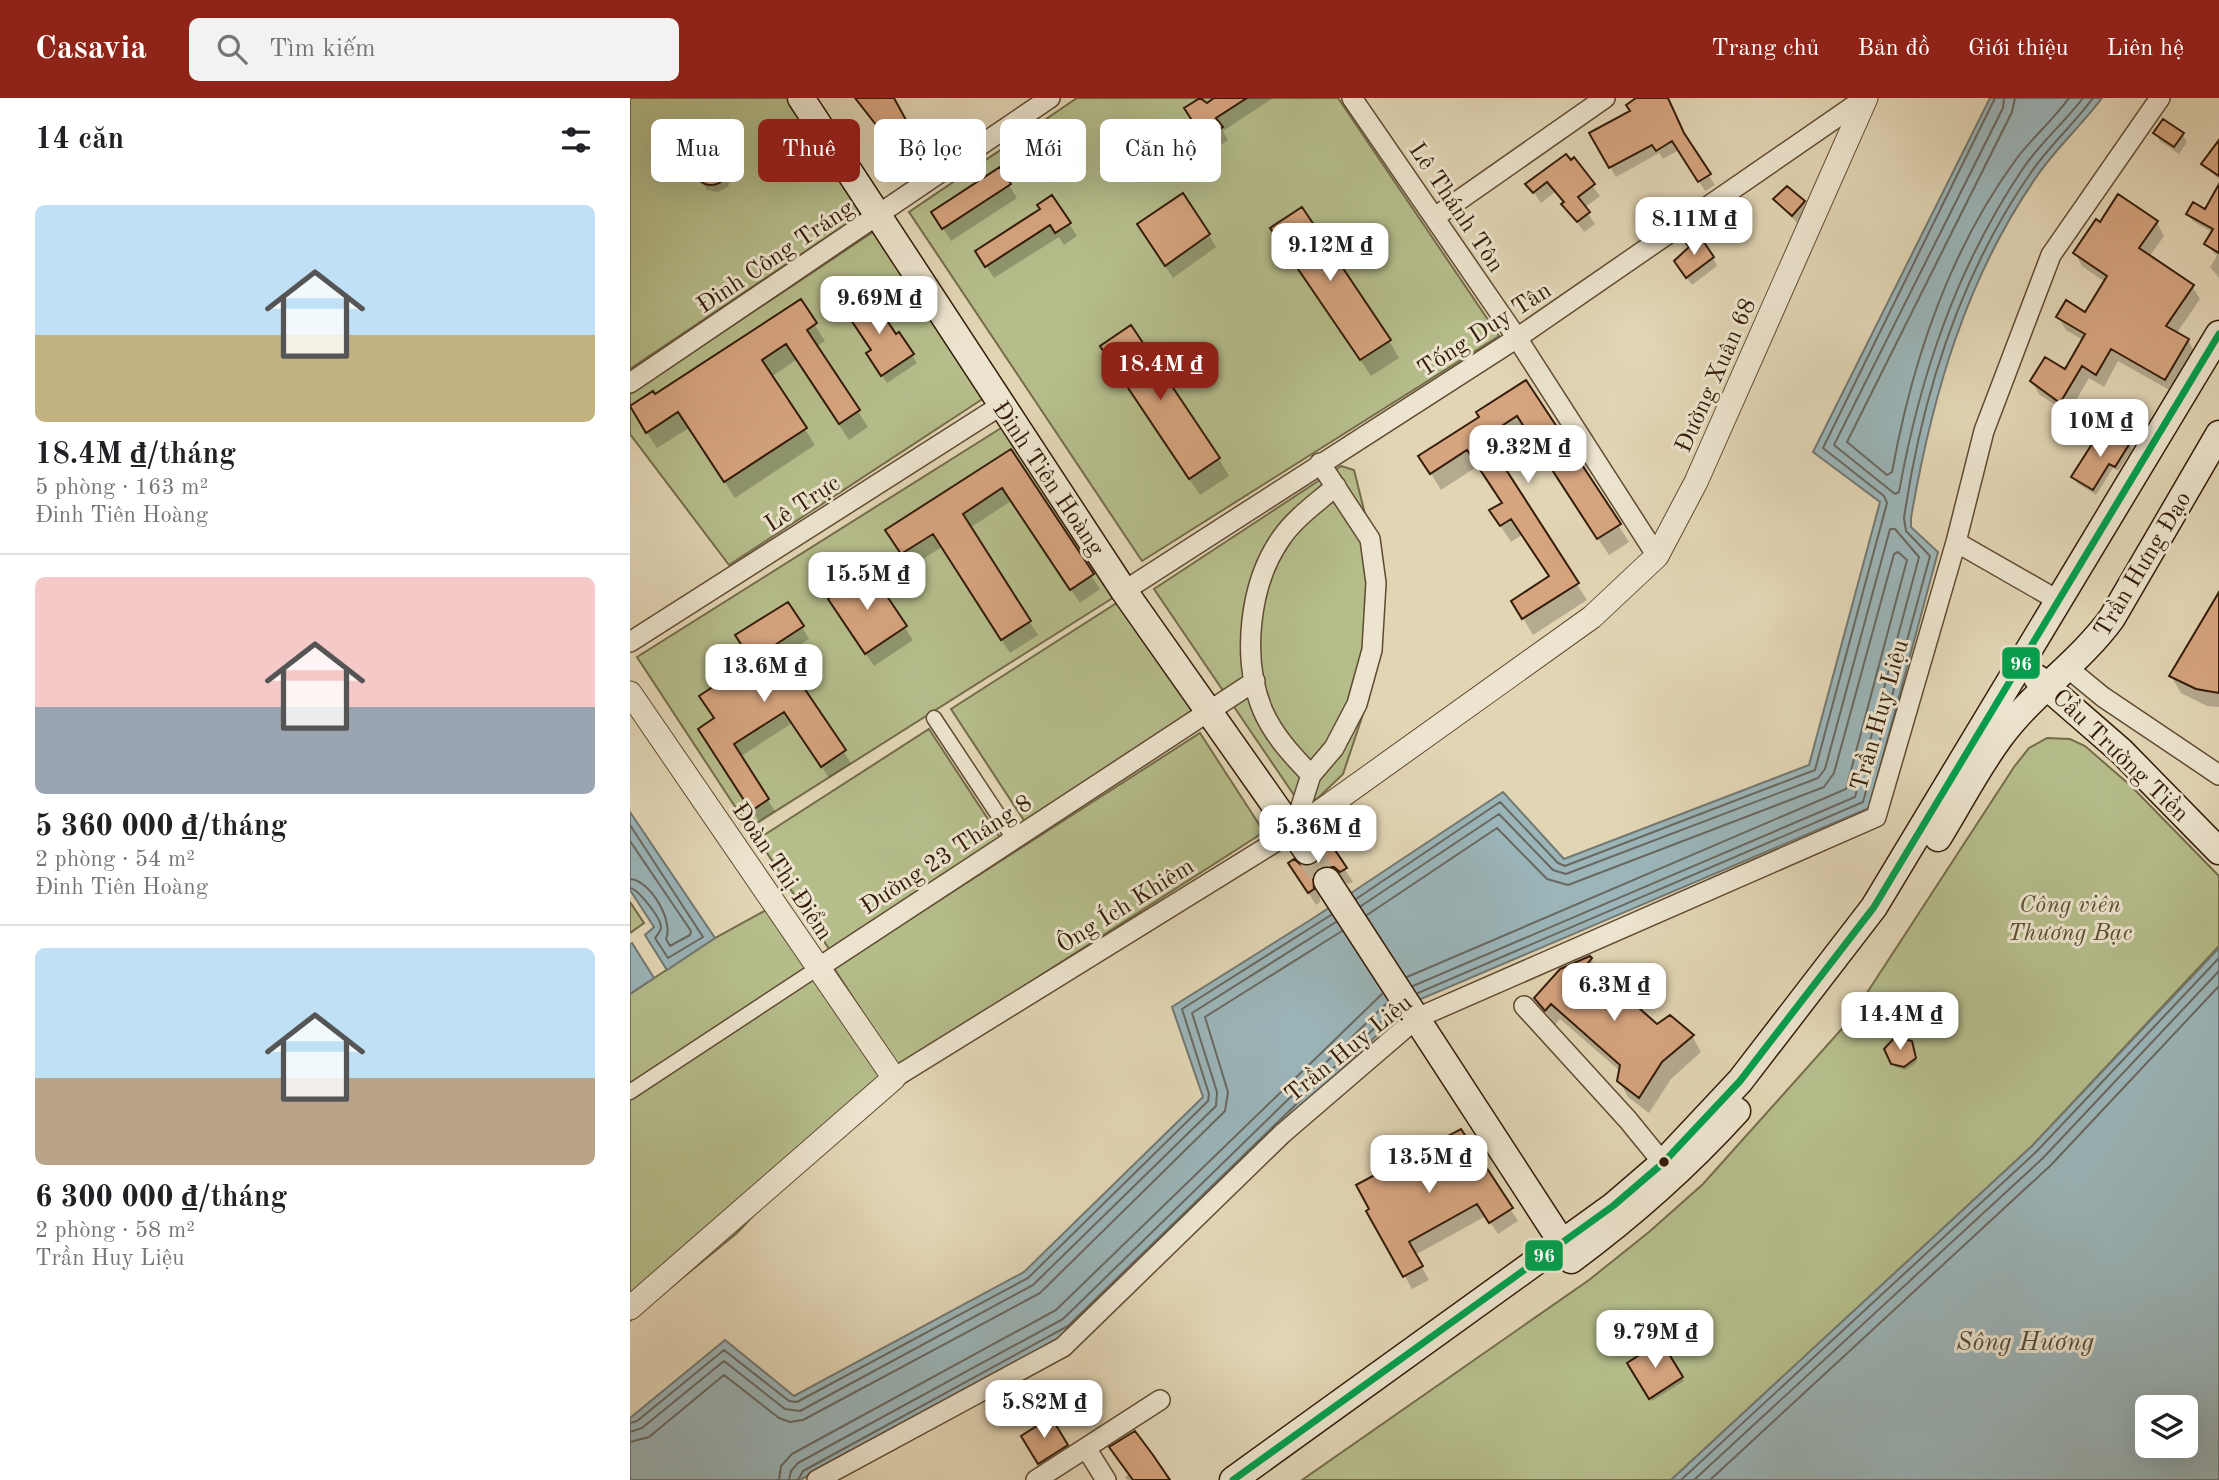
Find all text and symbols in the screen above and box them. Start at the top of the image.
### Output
search box [189,18,679,81]
icon: search [213,30,251,68]
text: Casavia [35,33,147,66]
text: Tìm kiếm [269,36,376,62]
text: Trang chủ [1712,37,1819,61]
text: Bản đồ [1857,37,1930,61]
text: Giới thiệu [1968,37,2069,61]
text: Liên hệ [2107,37,2184,61]
chip: Mua [651,119,744,182]
chip: Thuê [758,119,860,182]
chip: Bộ lọc [874,119,986,182]
chip: Mới [1000,119,1086,182]
chip: Căn hộ [1100,119,1221,182]
icon: filters [557,121,595,159]
text: 14 căn [35,125,124,155]
street label: Lê Thánh Tôn [1403,139,1507,277]
street label: Đinh Công Tráng [694,197,859,319]
pin: 8.11M ₫ [1629,198,1759,257]
text: 8.11M ₫ [1651,208,1737,231]
pin: 9.12M ₫ [1265,223,1395,283]
text: 9.12M ₫ [1287,234,1373,257]
icon: home [252,251,378,377]
pin: 9.69M ₫ [814,276,944,336]
street label: Tống Duy Tân [1414,278,1556,383]
text: 9.69M ₫ [836,287,922,310]
street label: Đường Xuân 68 [1672,295,1762,457]
pin: 18.4M ₫ [1095,342,1225,402]
text: 18.4M ₫ [1117,353,1203,376]
street label: Đinh Tiên Hoàng [987,398,1108,561]
pin: 10M ₫ [2051,400,2149,459]
text: 10M ₫ [2067,410,2133,433]
pin: 9.32M ₫ [1463,426,1593,485]
text: 9.32M ₫ [1485,436,1571,459]
text: 18.4M ₫/tháng [35,440,236,470]
street label: Lê Trực [761,472,845,538]
text: 5 phòng · 163 m² [35,476,208,499]
street label: Trần Hưng Đạo [2089,487,2197,642]
text: Đinh Tiên Hoàng [35,504,208,527]
pin: 15.5M ₫ [802,552,932,612]
text: 15.5M ₫ [824,563,910,586]
icon: home [252,623,378,749]
street label: Trần Huy Liệu [1846,636,1914,794]
pin: 13.6M ₫ [699,644,829,704]
line badge: 96 [2001,646,2041,680]
text: 13.6M ₫ [721,655,807,678]
text: 96 [2010,656,2032,675]
street label: Cầu Trường Tiền [2047,684,2194,827]
street label: Đường 23 Tháng 8 [857,791,1037,920]
street label: Đoàn Thị Điểm [727,798,838,945]
pin: 5.36M ₫ [1253,806,1383,865]
text: 5 360 000 ₫/tháng [35,812,287,842]
text: 5.36M ₫ [1275,816,1361,839]
text: 2 phòng · 54 m² [35,848,195,871]
street label: Ông Ích Khiêm [1051,852,1199,958]
text: Đinh Tiên Hoàng [35,876,208,899]
park label: Công viên Thương Bạc [2007,894,2133,946]
pin: 6.3M ₫ [1557,964,1671,1023]
text: 6.3M ₫ [1578,974,1650,997]
street label: Trần Huy Liệu [1280,989,1418,1108]
pin: 14.4M ₫ [1835,992,1965,1052]
icon: home [252,994,378,1120]
text: 14.4M ₫ [1857,1003,1943,1026]
pin: 13.5M ₫ [1364,1136,1494,1195]
text: 13.5M ₫ [1386,1146,1472,1169]
unlabelled marker [1657,1155,1671,1169]
text: 6 300 000 ₫/tháng [35,1183,287,1213]
text: 2 phòng · 58 m² [35,1219,195,1242]
line badge: 96 [1524,1239,1564,1272]
text: Trần Huy Liệu [35,1247,185,1270]
text: 96 [1533,1248,1555,1267]
pin: 9.79M ₫ [1590,1310,1720,1370]
text: 9.79M ₫ [1612,1321,1698,1344]
water label: Sông Hương [1956,1330,2094,1356]
pin: 5.82M ₫ [979,1380,1109,1440]
text: 5.82M ₫ [1001,1391,1087,1414]
map controls [2135,1395,2198,1458]
button: layers [2135,1395,2198,1458]

